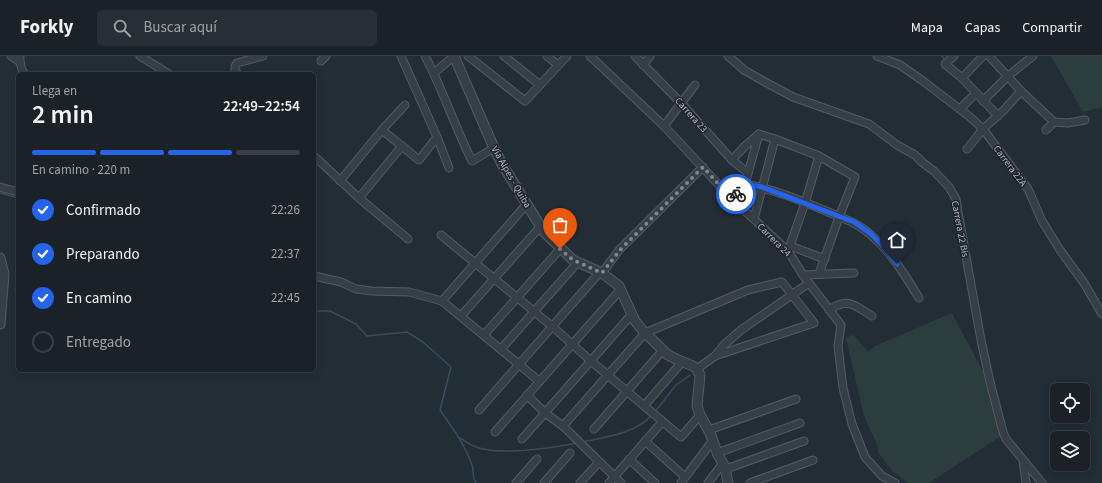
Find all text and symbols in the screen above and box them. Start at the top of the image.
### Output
search box [97,10,377,46]
text: Forkly [20,14,73,41]
icon: search [111,17,133,39]
text: Buscar aquí [143,17,217,38]
text: Mapa [911,18,943,38]
text: Capas [965,18,1000,38]
text: Compartir [1022,18,1082,38]
text: Llega en [32,82,77,100]
street label: Carrera 23 [671,94,711,136]
text: 2 min [32,96,94,133]
text: 22:49–22:54 [223,96,300,117]
street label: Vía Alpes - Quiba [488,143,534,211]
street label: Carrera 22A [990,143,1030,190]
text: En camino · 220 m [32,161,130,179]
courier [716,174,756,214]
icon: bike [725,183,747,205]
icon: check [32,199,54,221]
text: Confirmado [66,200,141,221]
street label: Carrera 22 Bis [948,200,972,258]
text: 22:26 [271,201,300,219]
pin [543,208,577,249]
icon: bag [549,214,571,236]
street label: Carrera 24 [754,220,794,260]
pin [880,223,914,264]
icon: home [886,229,908,251]
icon: check [32,243,54,265]
text: Preparando [66,244,140,265]
text: 22:37 [271,245,300,263]
icon: check [32,287,54,309]
text: En camino [66,288,132,309]
text: 22:45 [271,289,300,307]
text: Entregado [66,332,131,353]
map controls [1050,383,1090,471]
button: locate [1050,383,1090,423]
button: layers [1050,431,1090,471]

